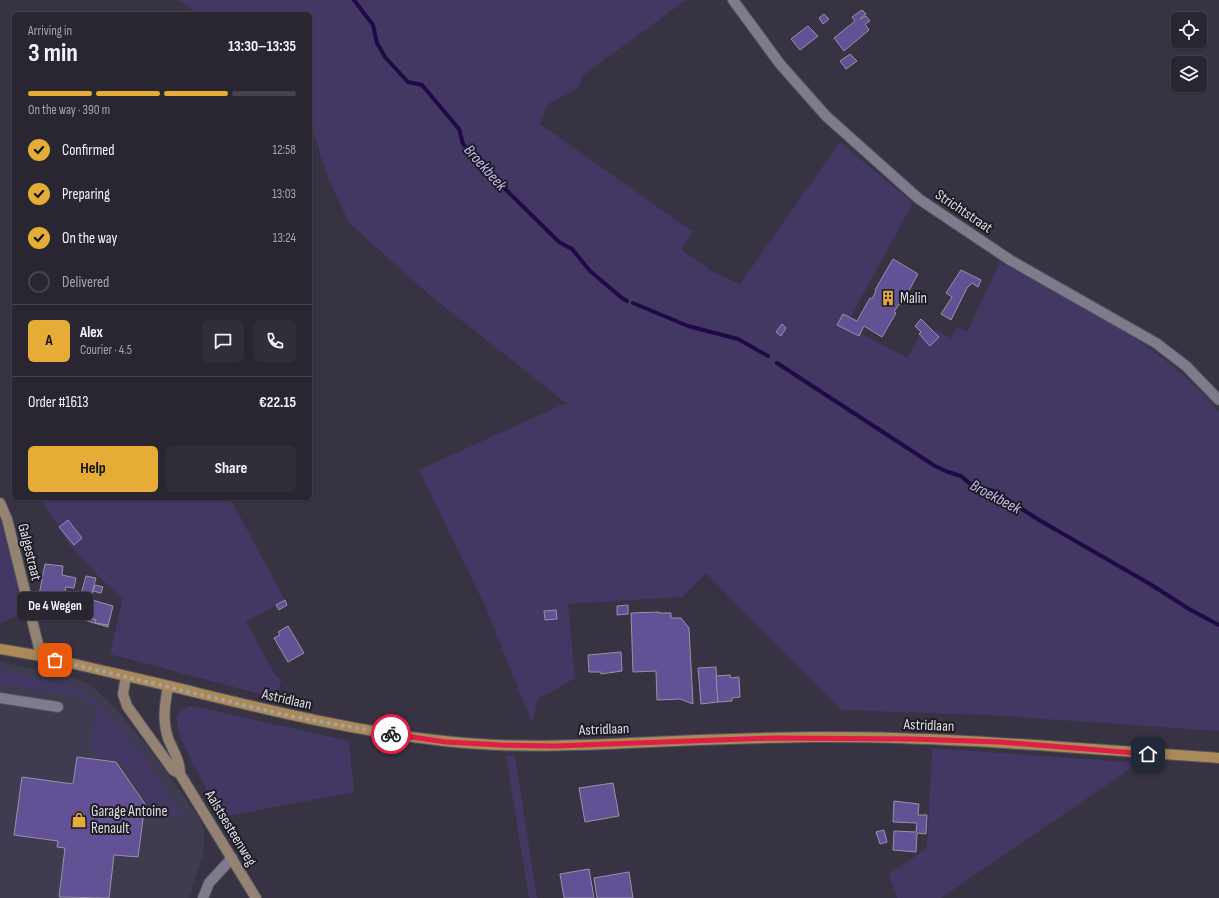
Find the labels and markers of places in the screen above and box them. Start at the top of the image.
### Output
building icon: Malin [879,289,897,307]
place label: Malin [900,289,927,308]
callout: De 4 Wegen [17,592,93,620]
pin [38,643,72,677]
pin [1131,737,1165,771]
place label: Garage Antoine Renault [91,802,168,838]
shop icon: Garage Antoine Renault [70,811,88,829]

